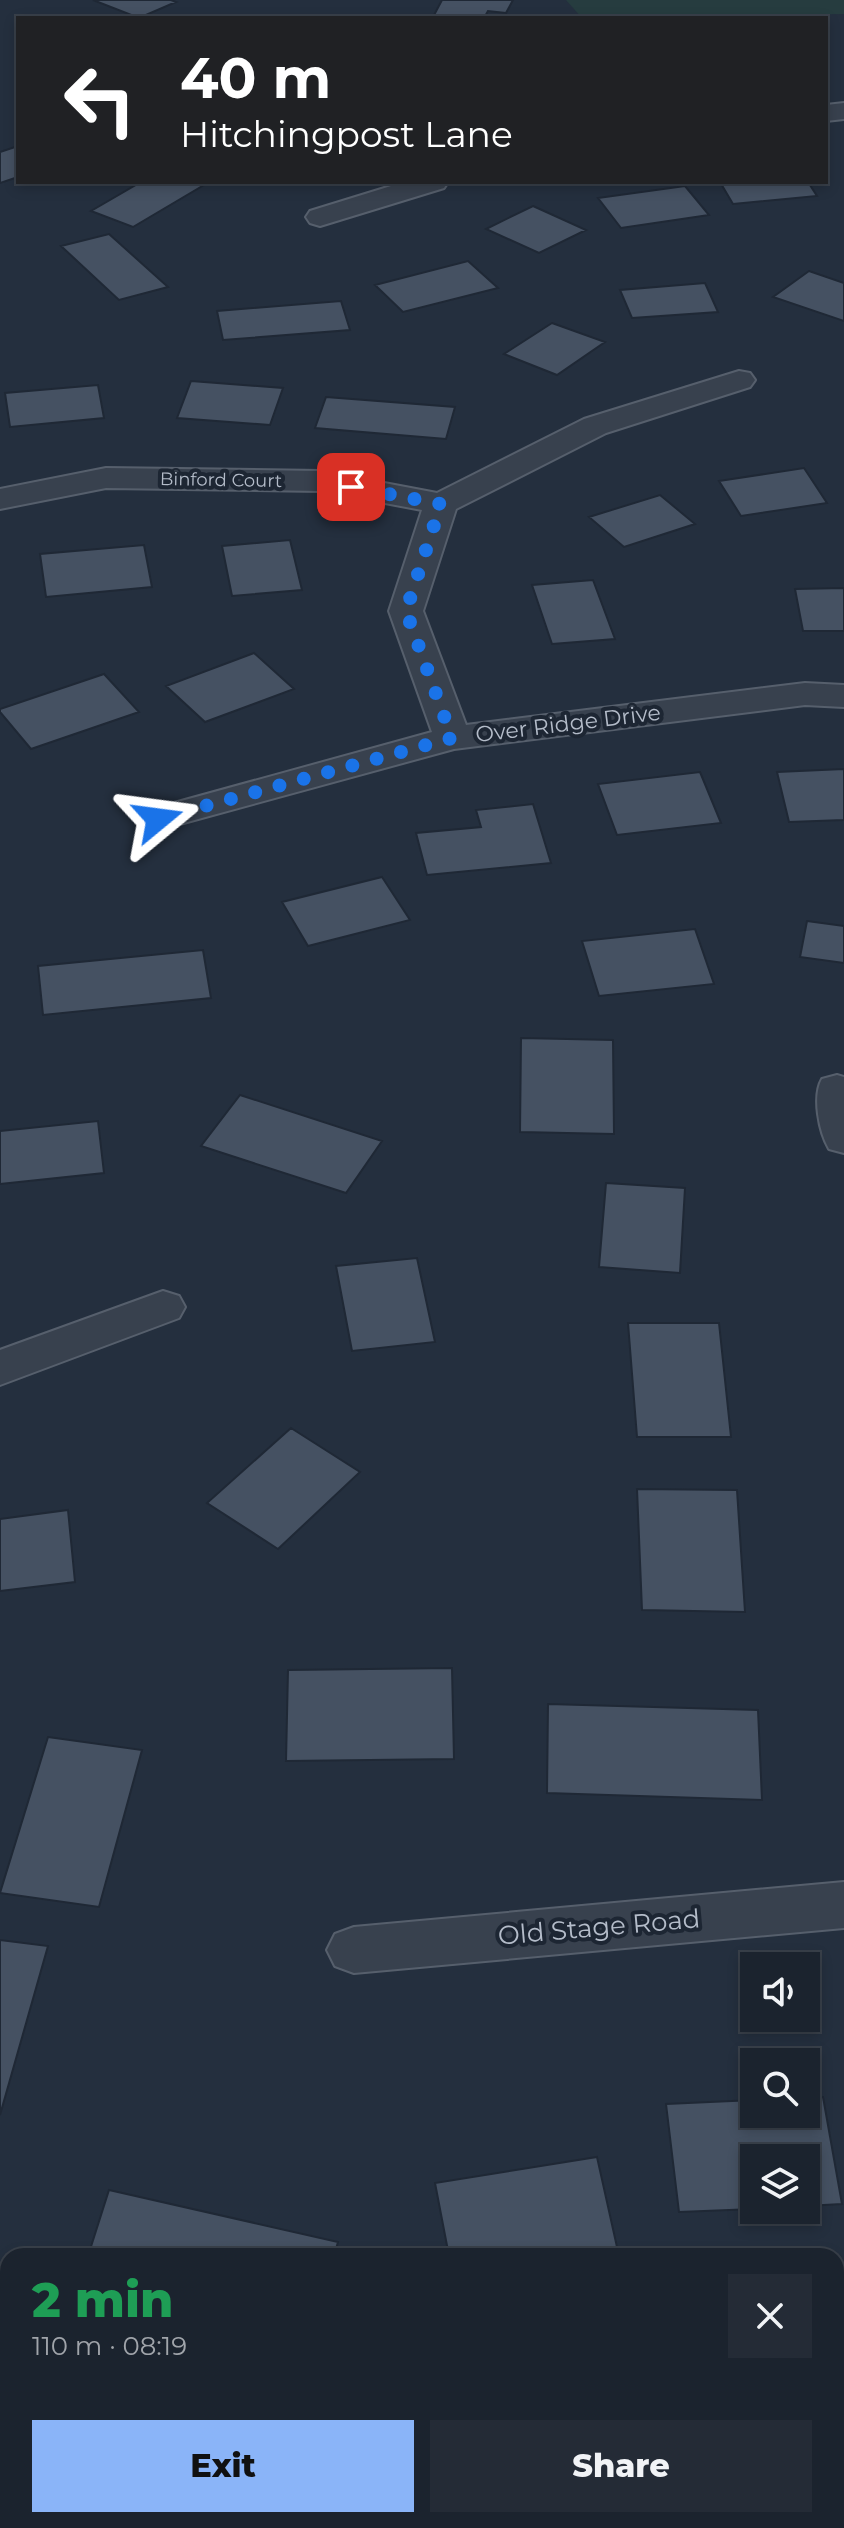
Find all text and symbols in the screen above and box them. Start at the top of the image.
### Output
text: 40 m [180,44,331,112]
icon: left [48,48,152,152]
text: Hitchingpost Lane [180,112,513,156]
pin [317,453,385,521]
icon: arrive [329,465,373,509]
street label: Binford Court [160,468,282,492]
street label: Over Ridge Drive [474,699,662,748]
position arrow [116,777,200,861]
street label: Old Stage Road [497,1902,701,1952]
map controls [740,1952,820,2224]
button: sound [740,1952,820,2032]
button: search [740,2048,820,2128]
button: layers [740,2144,820,2224]
text: 2 min [32,2271,173,2329]
button: close [728,2274,812,2358]
text: 110 m · 08:19 [32,2330,187,2362]
button: Exit [32,2420,414,2512]
button: Share [430,2420,812,2512]

